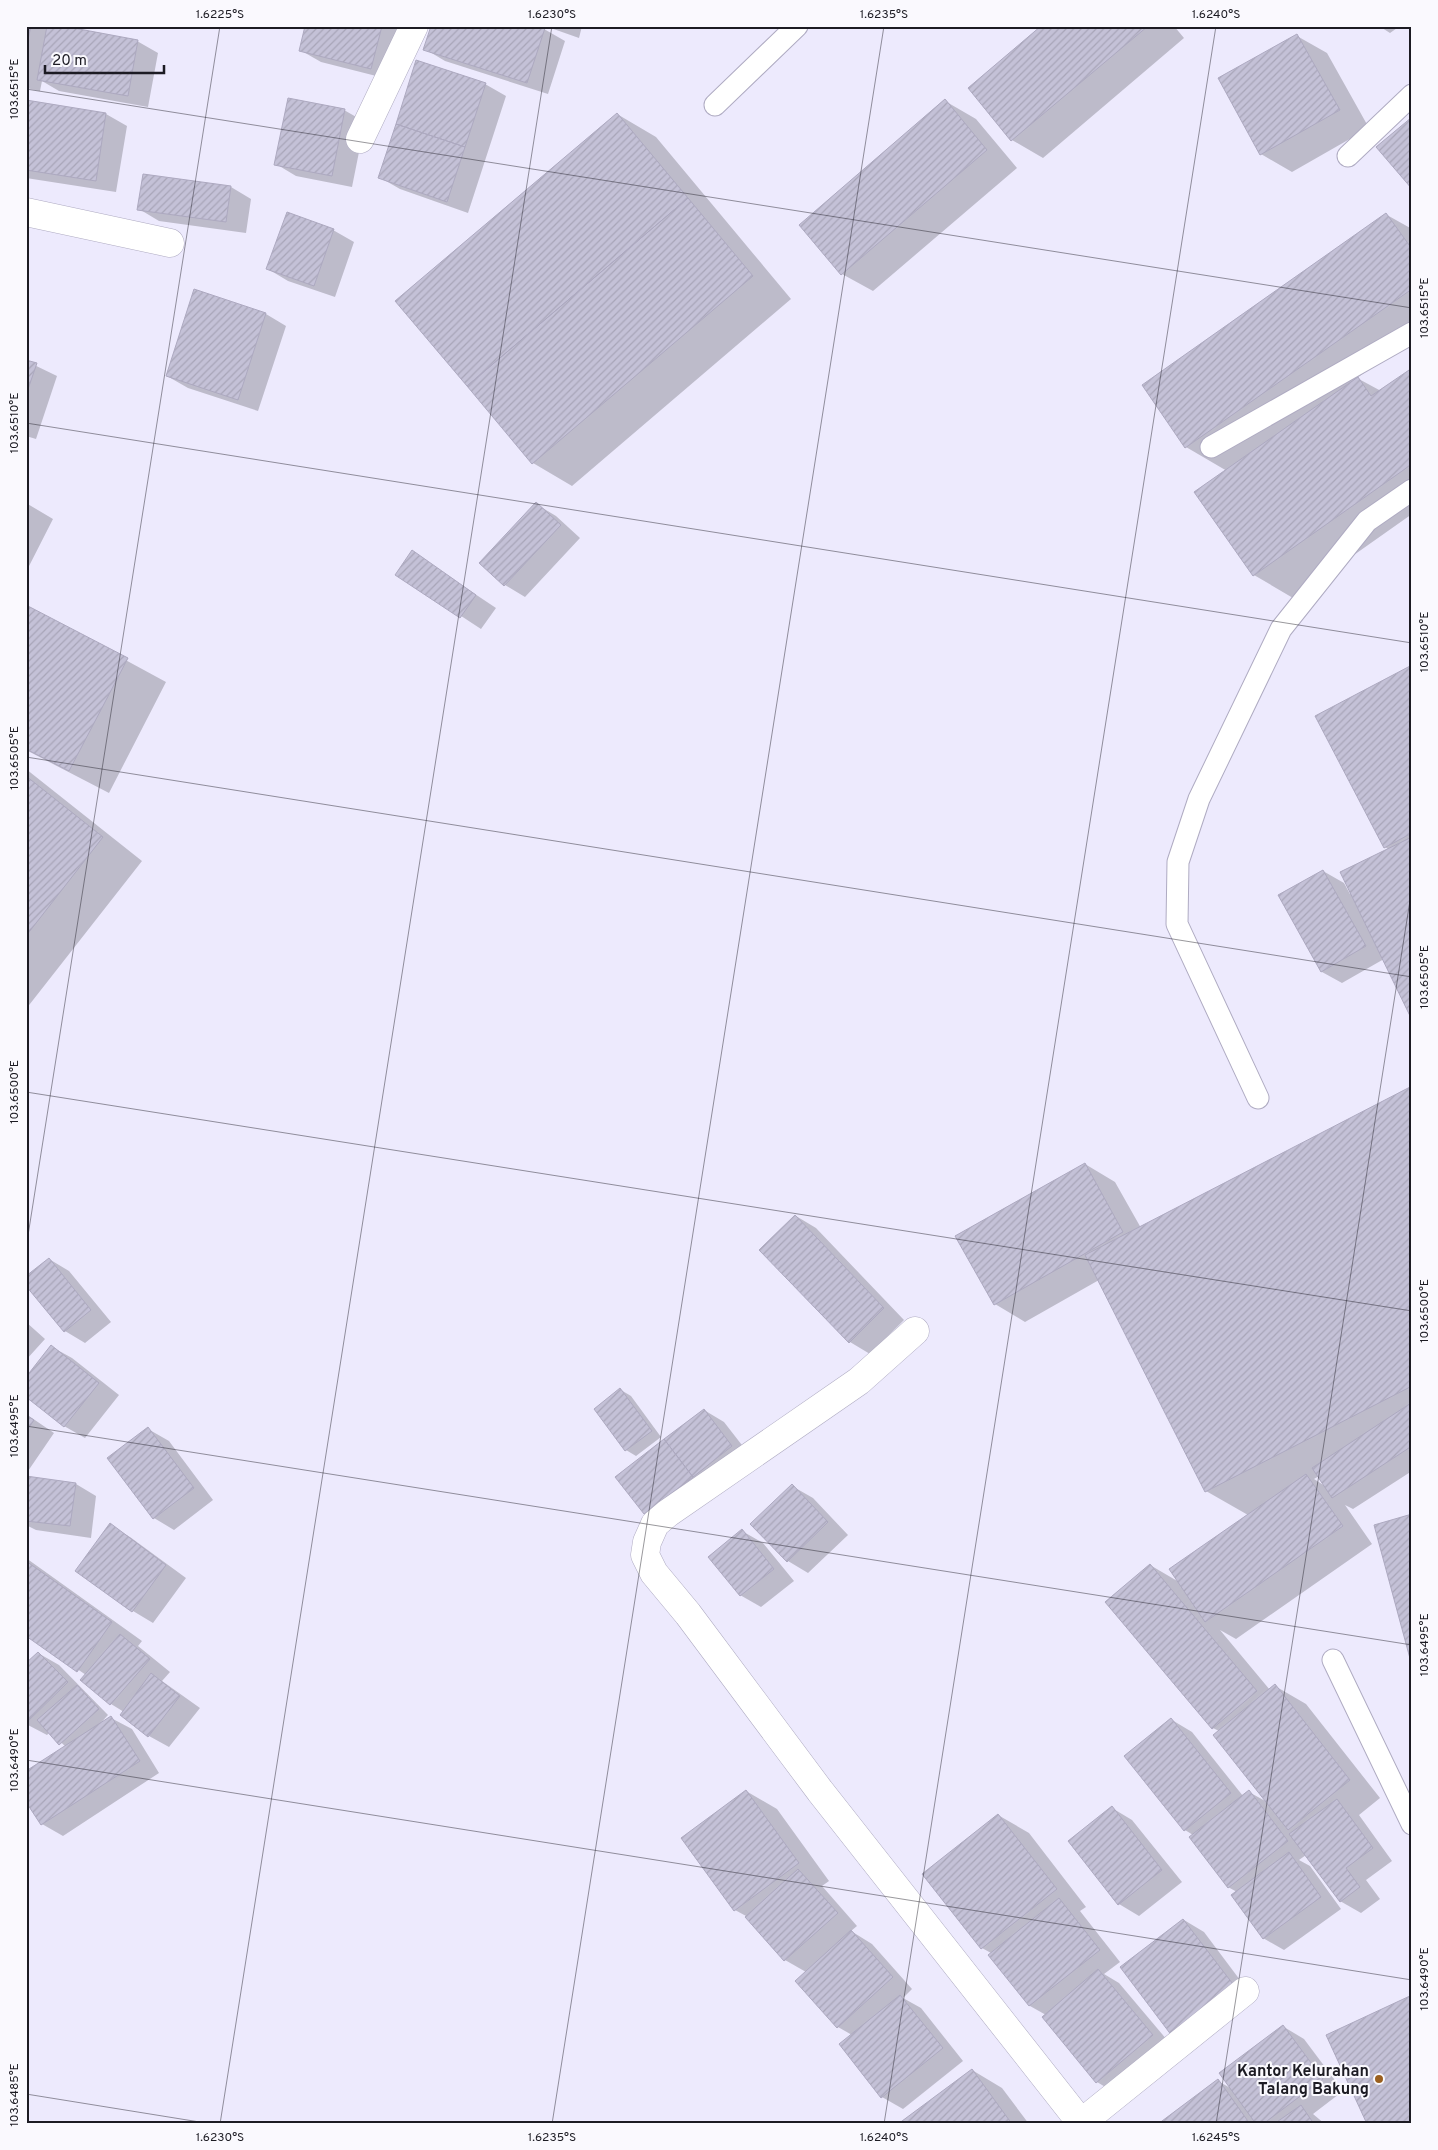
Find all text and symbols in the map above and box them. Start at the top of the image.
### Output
text: 1.6225°S [196,7,244,23]
text: 1.6230°S [528,7,576,23]
text: 1.6235°S [860,7,908,23]
text: 1.6240°S [1192,7,1240,23]
scale bar [45,42,164,74]
text: 20 m [52,52,87,71]
text: 103.6515°E [7,59,23,119]
text: 103.6515°E [1417,278,1433,338]
text: 103.6510°E [7,393,23,453]
text: 103.6510°E [1417,612,1433,672]
text: 103.6505°E [7,726,23,790]
text: 103.6505°E [1417,945,1433,1009]
text: 103.6500°E [7,1060,23,1124]
text: 103.6500°E [1417,1279,1433,1343]
text: 103.6495°E [7,1394,23,1458]
text: 103.6495°E [1417,1613,1433,1677]
text: 103.6490°E [7,1728,23,1792]
text: 103.6490°E [1417,1947,1433,2011]
place label: Kantor Kelurahan Talang Bakung [1237,2062,1369,2100]
text: 103.6485°E [7,2063,23,2127]
marker: Kantor Kelurahan Talang Bakung [1373,2073,1385,2085]
text: 1.6230°S [196,2130,244,2146]
text: 1.6235°S [528,2130,576,2146]
text: 1.6240°S [860,2130,908,2146]
text: 1.6245°S [1192,2130,1240,2146]

